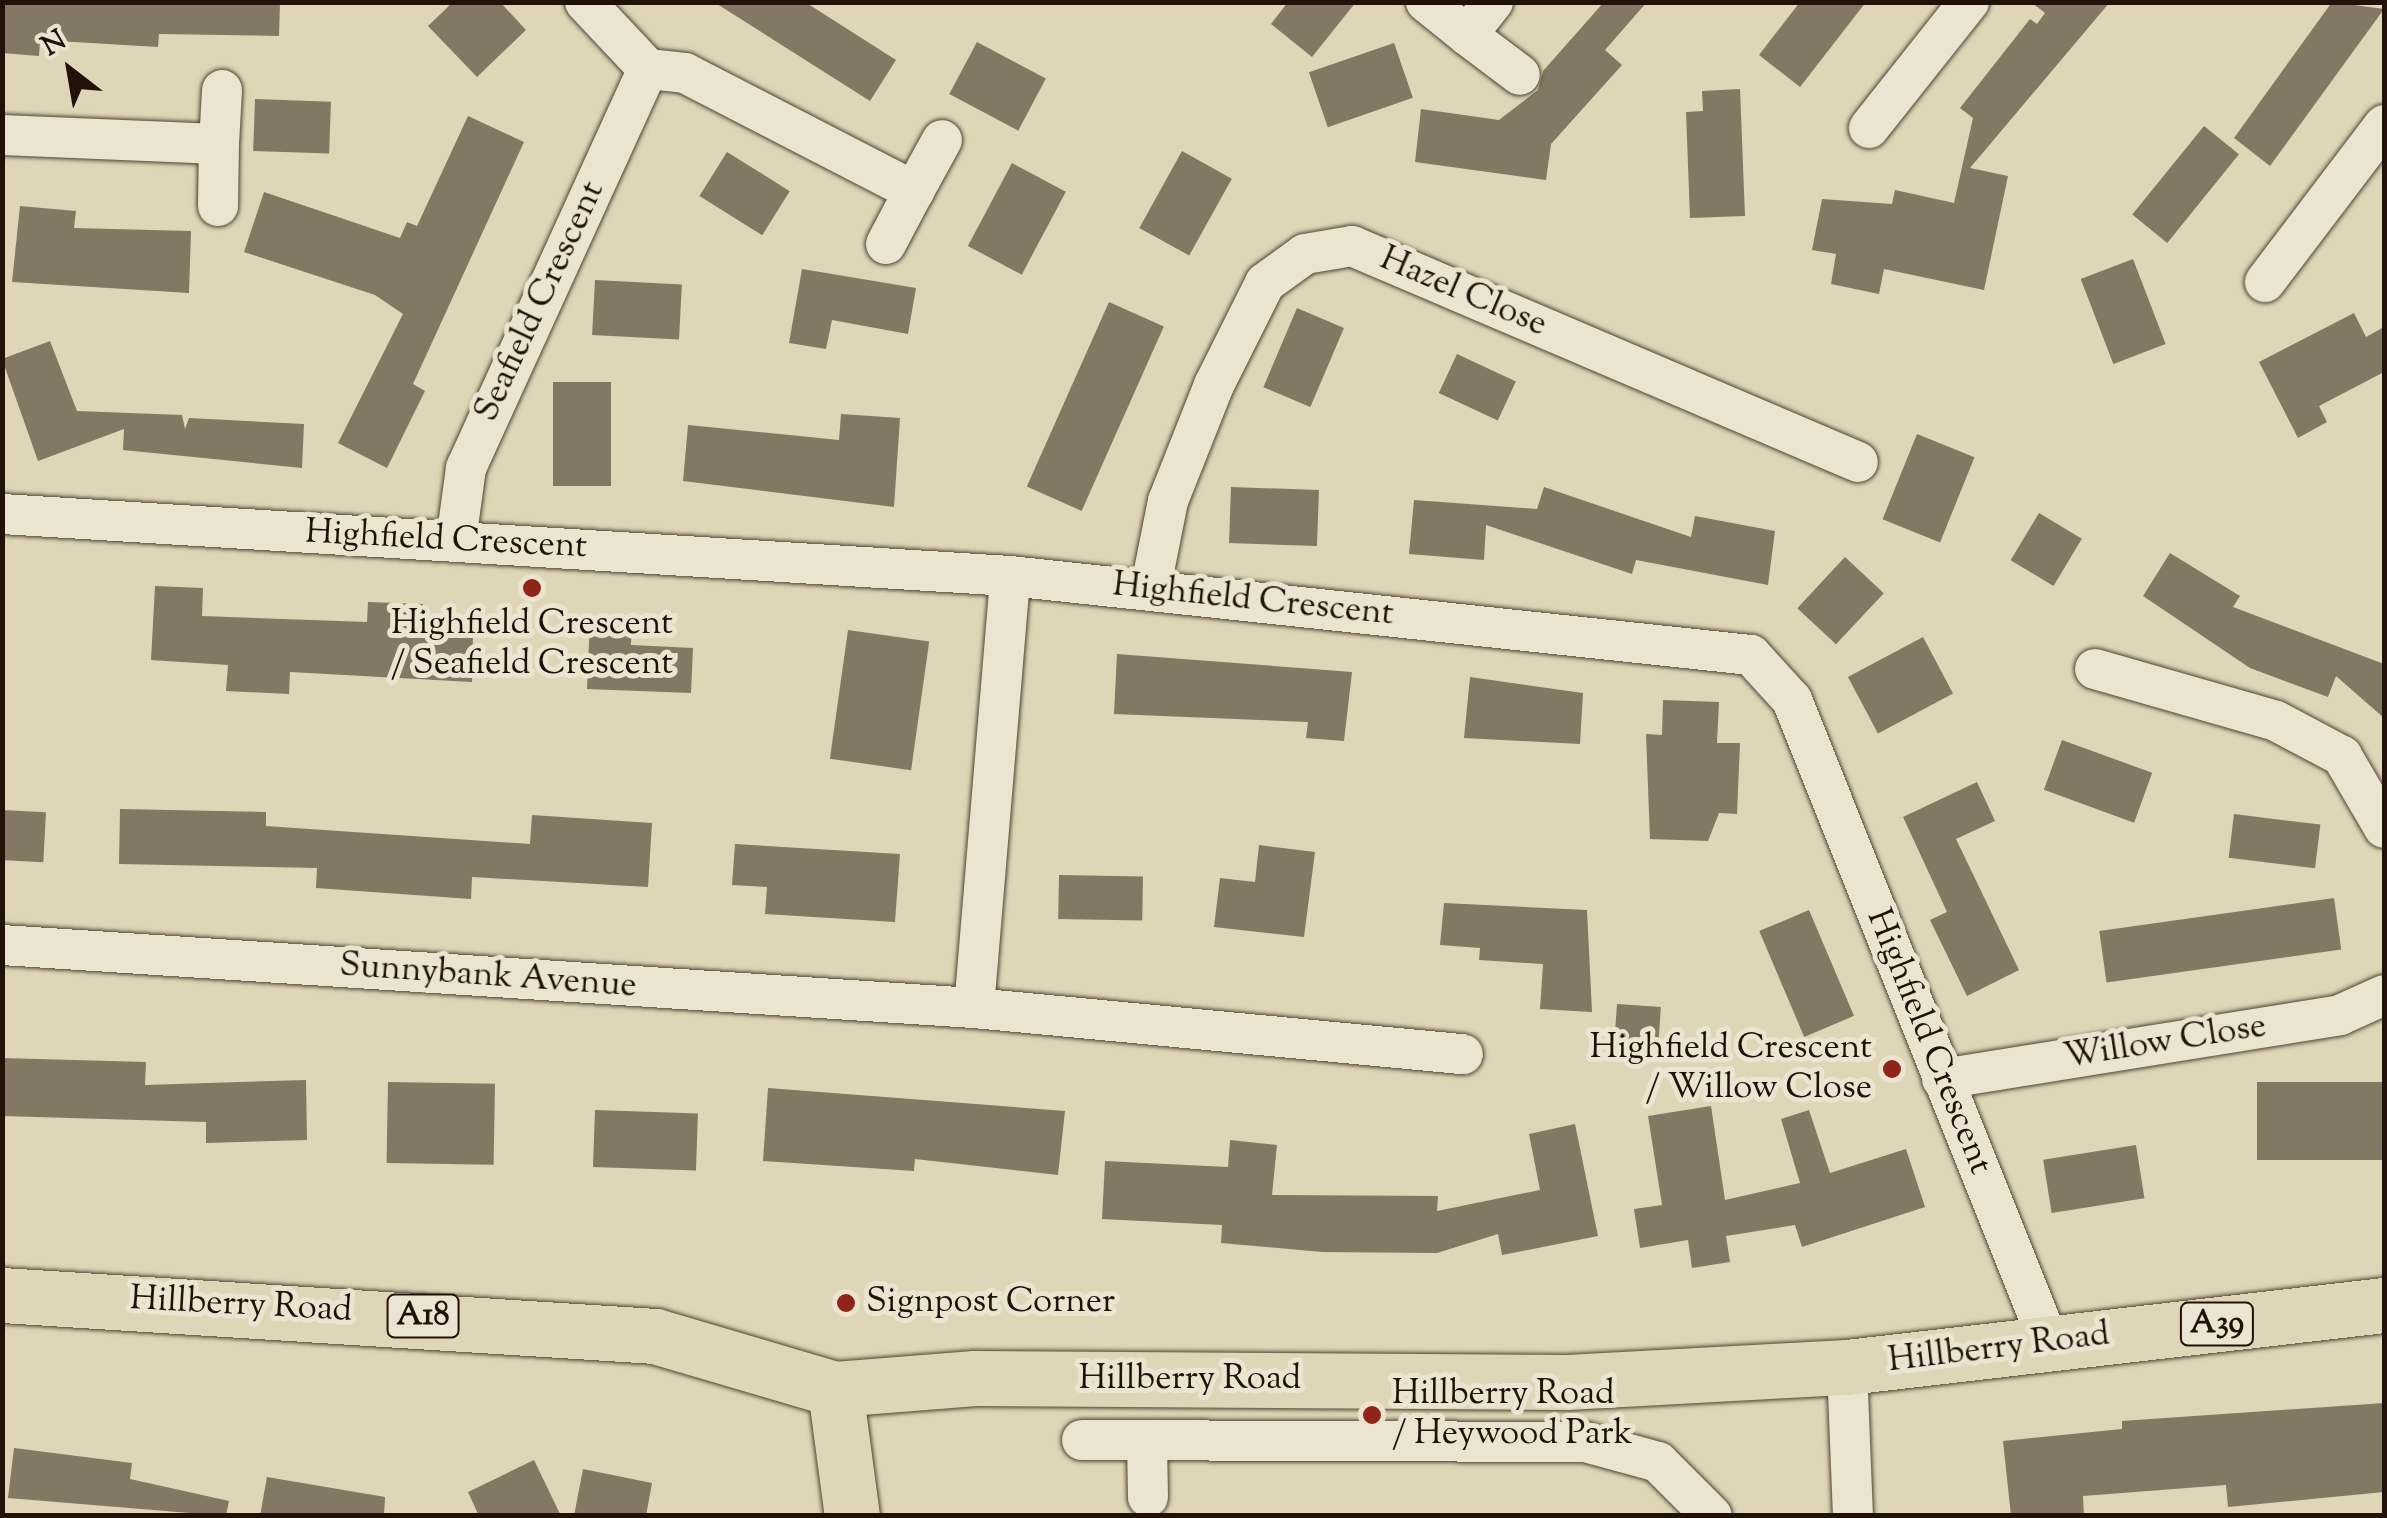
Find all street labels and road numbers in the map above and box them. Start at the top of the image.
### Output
street label: Seafield Crescent [467,175,615,429]
street label: Hazel Close [1373,239,1553,347]
street label: Highfield Crescent [304,513,588,569]
street label: Highfield Crescent [1110,565,1396,637]
street label: Highfield Crescent [1856,903,2000,1181]
street label: Sunnybank Avenue [338,946,638,1008]
street label: Willow Close [2061,1006,2269,1080]
street label: Hillberry Road [129,1279,353,1333]
road number: A18 [386,1289,460,1343]
road number: A39 [2180,1297,2254,1351]
street label: Hillberry Road [1886,1315,2112,1383]
street label: Hillberry Road [1079,1359,1301,1401]

